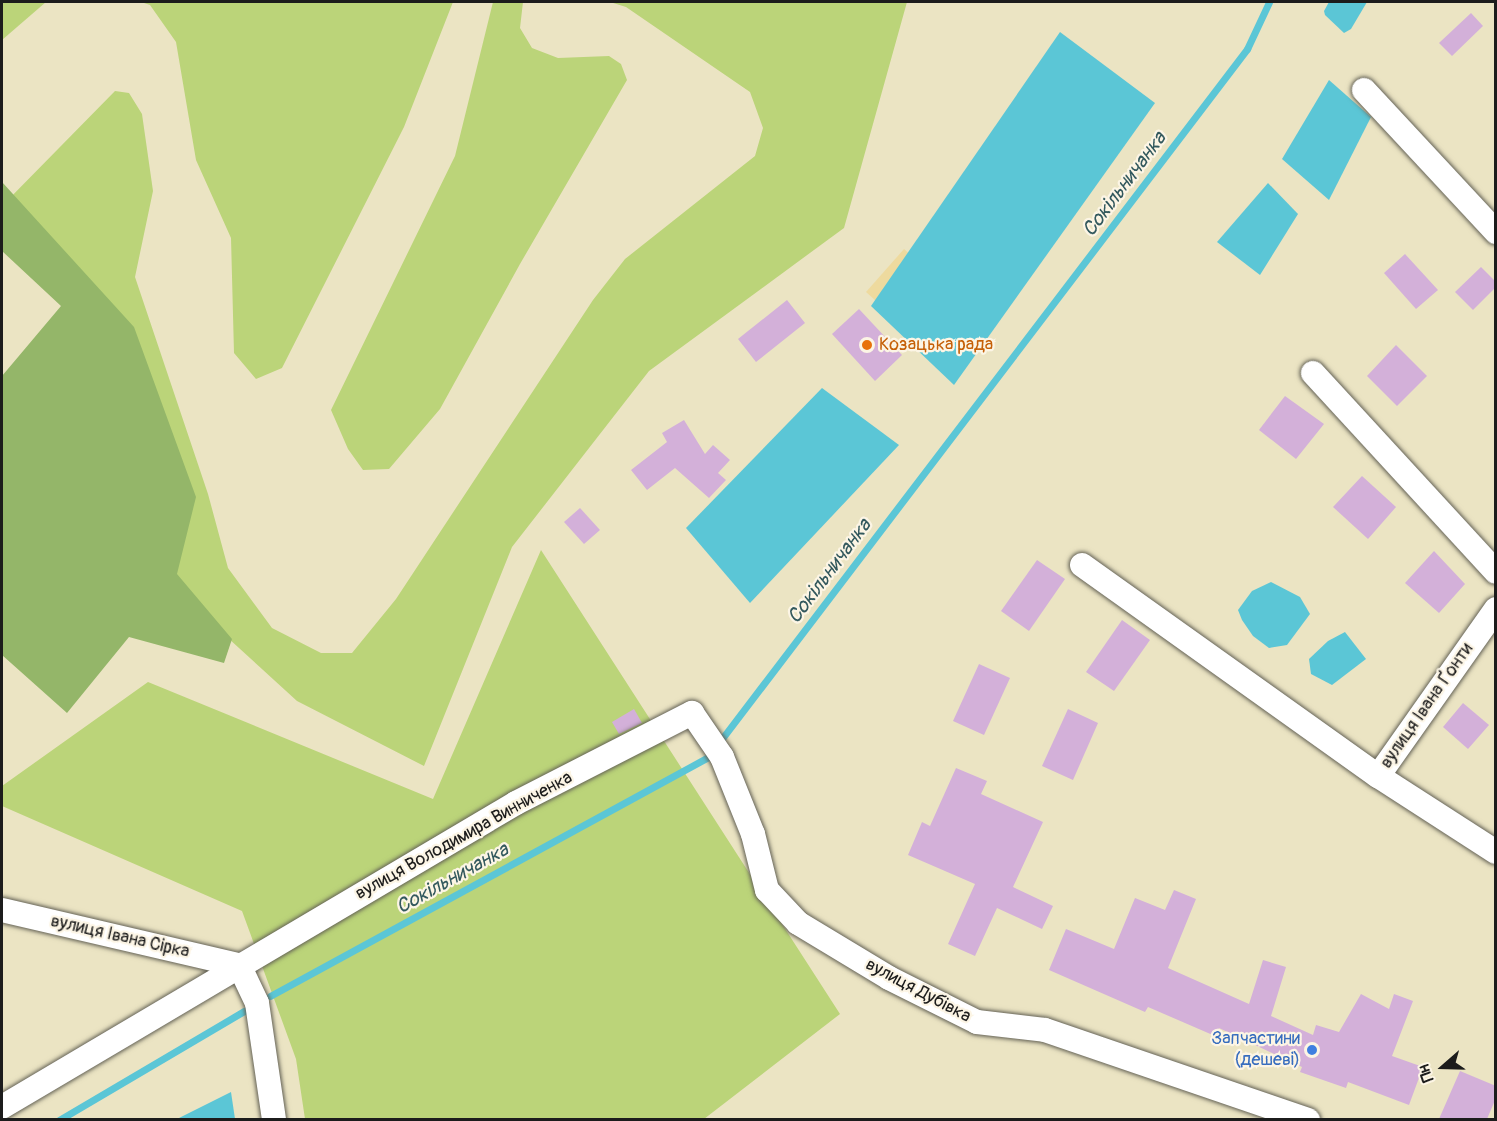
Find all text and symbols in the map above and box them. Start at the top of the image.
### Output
water label: Сокільничанка [1077,127,1171,241]
place label: Козацька рада [879,334,993,356]
marker: Козацька рада [860,338,874,352]
water label: Сокільничанка [782,514,876,628]
street label: вулиця Івана Ґонти [1376,639,1478,773]
street label: вулиця Володимира Винниченка [352,767,576,905]
water label: Сокільничанка [392,837,512,919]
street label: вулиця Івана Сірка [49,911,191,963]
street label: вулиця Дубівка [862,954,974,1028]
place label: Запчастини (дешеві) [1211,1029,1300,1072]
north arrow [1413,1037,1473,1097]
marker: Запчастини (дешеві) [1305,1043,1319,1057]
text: Пн [1414,1061,1438,1085]

